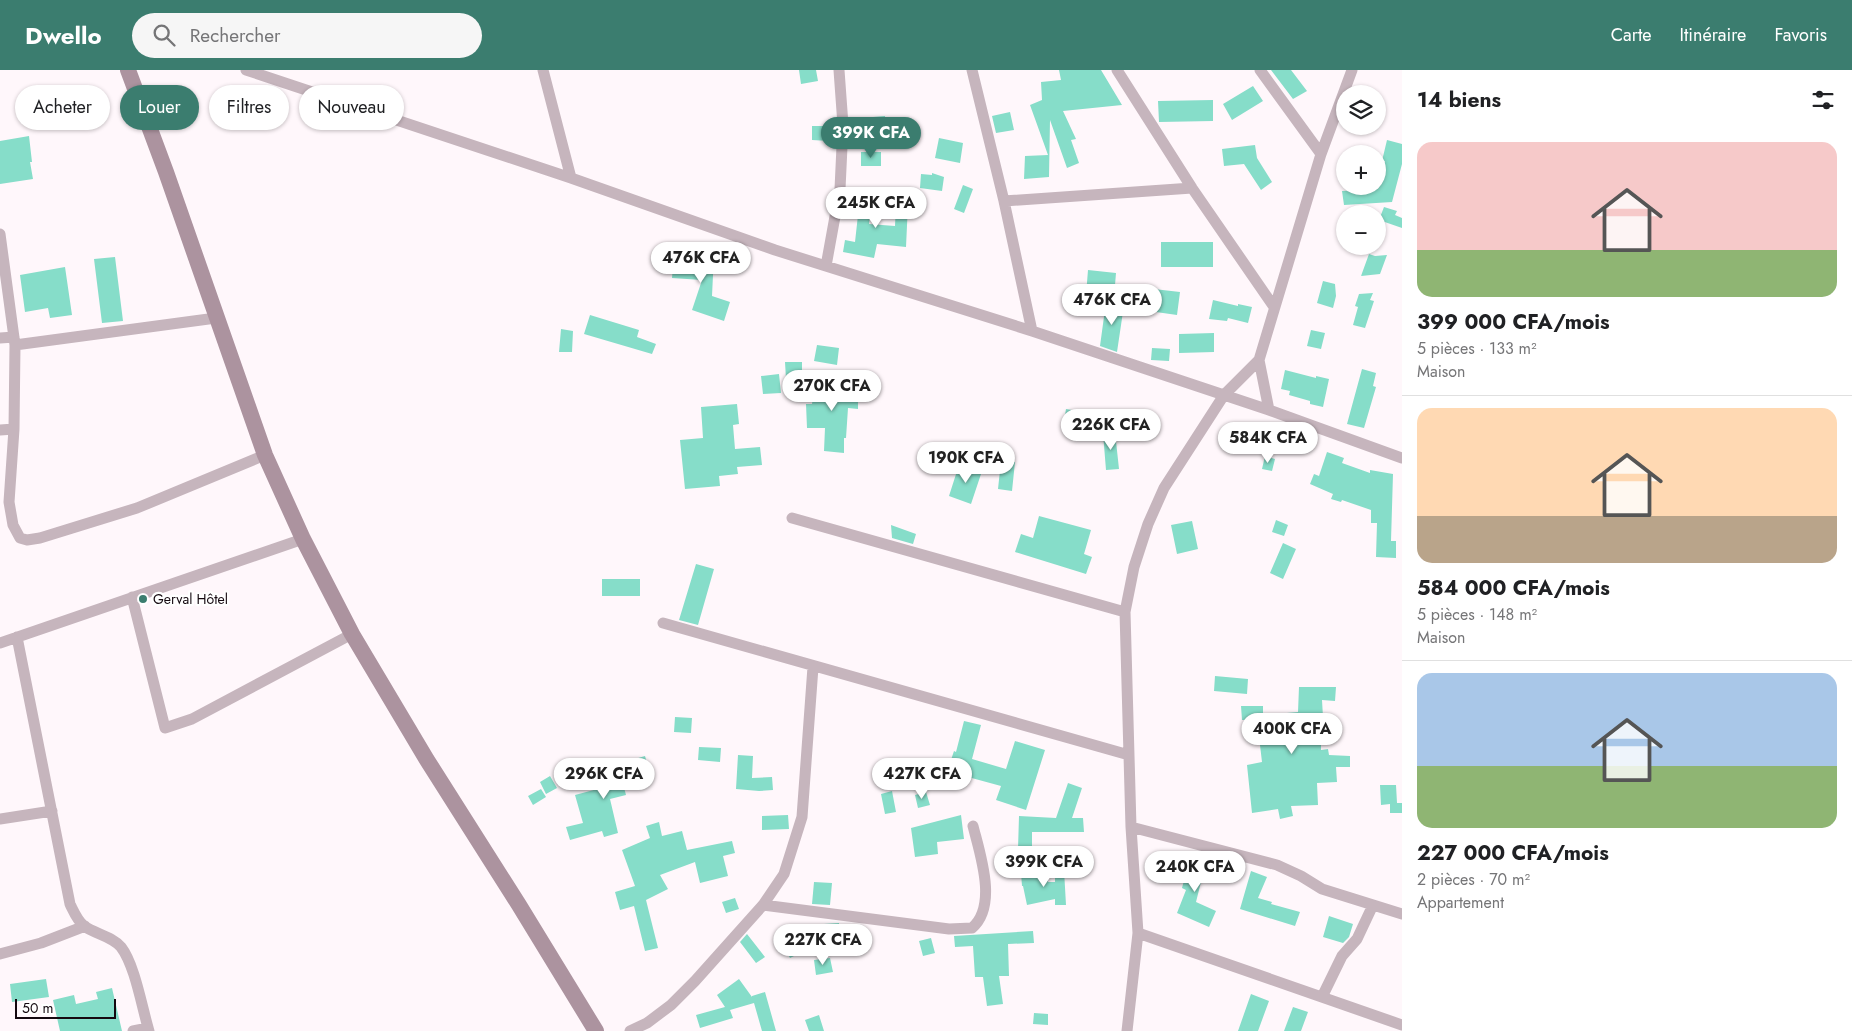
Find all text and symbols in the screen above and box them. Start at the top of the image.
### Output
search box [132,13,482,58]
text: Dwello [25,18,102,53]
icon: search [150,21,178,49]
text: Rechercher [190,22,281,49]
text: Carte [1611,22,1652,48]
text: Itinéraire [1680,22,1746,48]
text: Favoris [1774,22,1827,48]
chip: Acheter [15,85,110,130]
chip: Louer [120,85,199,130]
chip: Filtres [209,85,289,130]
chip: Nouveau [299,85,404,130]
map controls [1336,85,1386,255]
button: layers [1336,85,1386,135]
text: 14 biens [1417,85,1501,115]
icon: filters [1809,86,1837,114]
pin: 399K CFA [819,116,923,159]
text: 399K CFA [832,121,910,144]
button: + [1336,145,1386,195]
icon: home [1582,175,1672,265]
pin: 245K CFA [824,186,928,229]
text: 245K CFA [837,191,915,214]
button: − [1336,205,1386,255]
pin: 476K CFA [649,242,753,284]
text: 476K CFA [662,246,740,269]
pin: 476K CFA [1060,284,1164,326]
text: 476K CFA [1073,288,1151,311]
text: 399 000 CFA/mois [1417,307,1610,337]
text: 5 pièces · 133 m² [1417,337,1537,360]
text: Maison [1417,360,1465,383]
pin: 270K CFA [780,370,884,412]
text: 270K CFA [793,374,871,397]
pin: 226K CFA [1059,408,1163,451]
text: 226K CFA [1072,413,1150,436]
pin: 584K CFA [1216,422,1320,464]
text: 584K CFA [1229,426,1307,449]
icon: home [1582,440,1672,530]
pin: 190K CFA [914,442,1018,484]
text: 190K CFA [928,446,1004,469]
text: 584 000 CFA/mois [1417,573,1610,603]
place label: Gerval Hôtel [153,589,228,609]
marker: Gerval Hôtel [137,593,149,605]
text: 5 pièces · 148 m² [1417,603,1537,626]
text: Maison [1417,626,1465,649]
icon: home [1582,705,1672,795]
pin: 400K CFA [1240,712,1344,755]
text: 400K CFA [1252,717,1332,740]
pin: 296K CFA [552,758,656,800]
pin: 427K CFA [870,758,974,800]
text: 296K CFA [565,762,643,785]
text: 427K CFA [883,762,961,785]
text: 227 000 CFA/mois [1417,838,1609,868]
pin: 399K CFA [992,846,1096,888]
text: 399K CFA [1005,850,1083,873]
pin: 240K CFA [1143,850,1247,893]
text: 240K CFA [1156,855,1234,878]
text: 2 pièces · 70 m² [1417,868,1530,891]
text: Appartement [1417,891,1504,914]
pin: 227K CFA [771,924,875,966]
text: 227K CFA [784,928,862,951]
scale bar [15,996,116,1019]
text: 50 m [22,998,53,1018]

